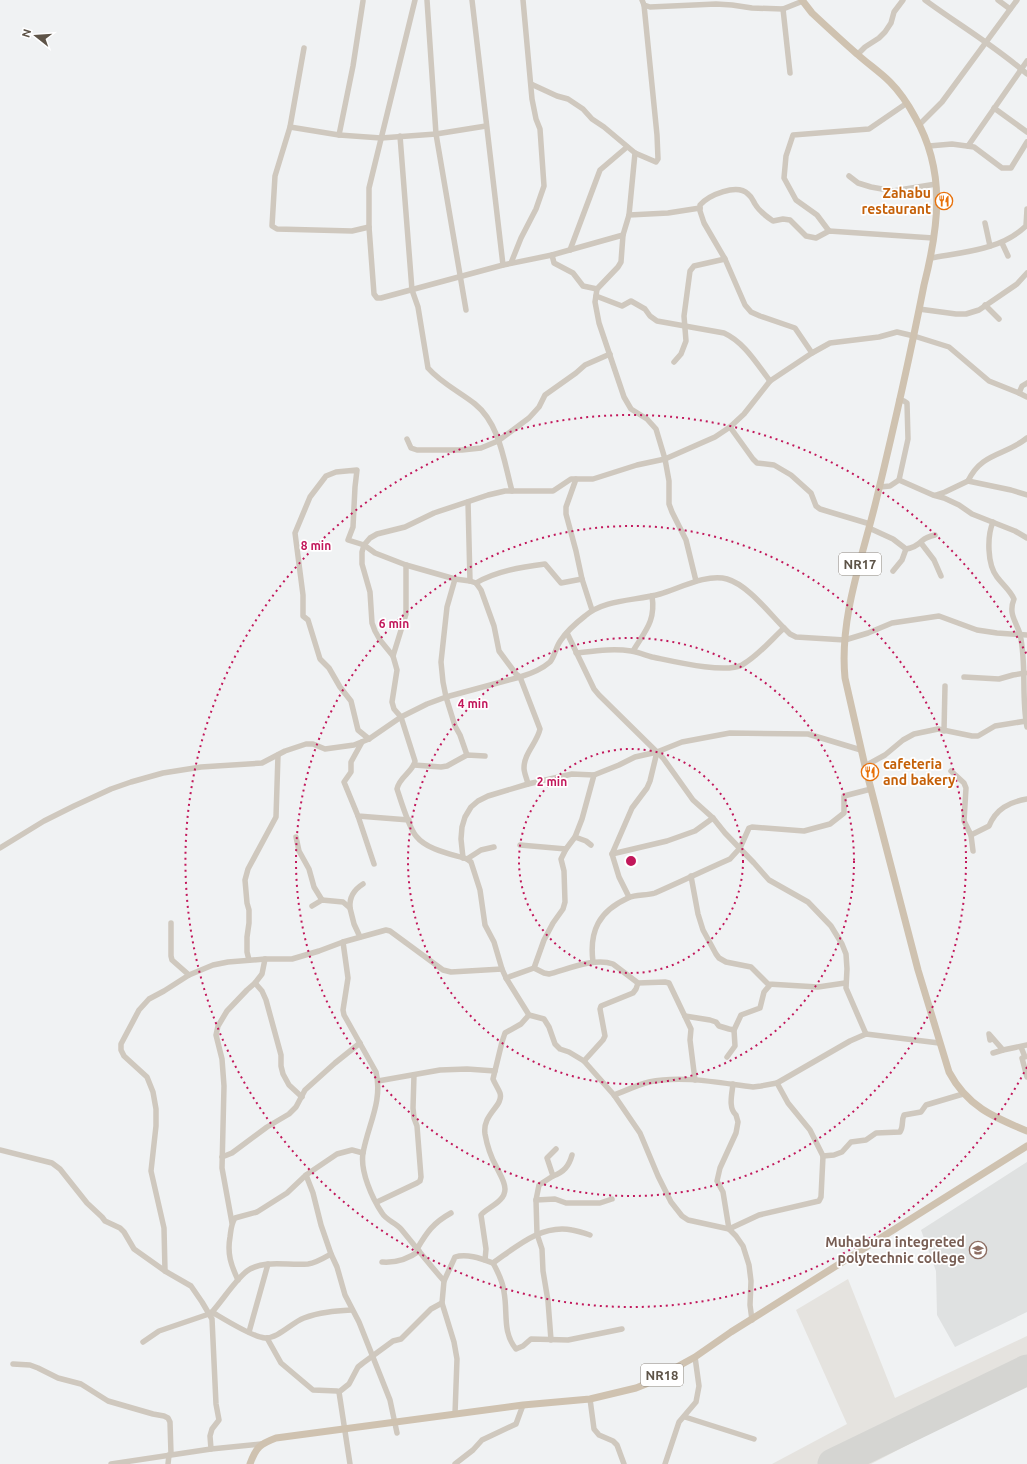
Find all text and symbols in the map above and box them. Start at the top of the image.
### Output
north arrow [16,16,56,56]
text: N [19,27,33,39]
place label: Zahabu restaurant [862,185,931,217]
restaurant icon: Zahabu restaurant [934,191,954,211]
text: 8 min [301,539,331,552]
road number: NR17 [839,553,881,575]
text: 6 min [379,617,409,630]
text: 4 min [458,697,488,710]
place label: cafeteria and bakery [883,756,956,788]
restaurant icon: cafeteria and bakery [860,762,880,782]
text: 2 min [537,775,567,788]
centre of rings [624,854,638,868]
place label: Muhabura integreted polytechnic college [825,1234,965,1266]
school or university icon: Muhabura integreted polytechnic college [968,1240,988,1260]
road number: NR18 [641,1364,683,1386]

